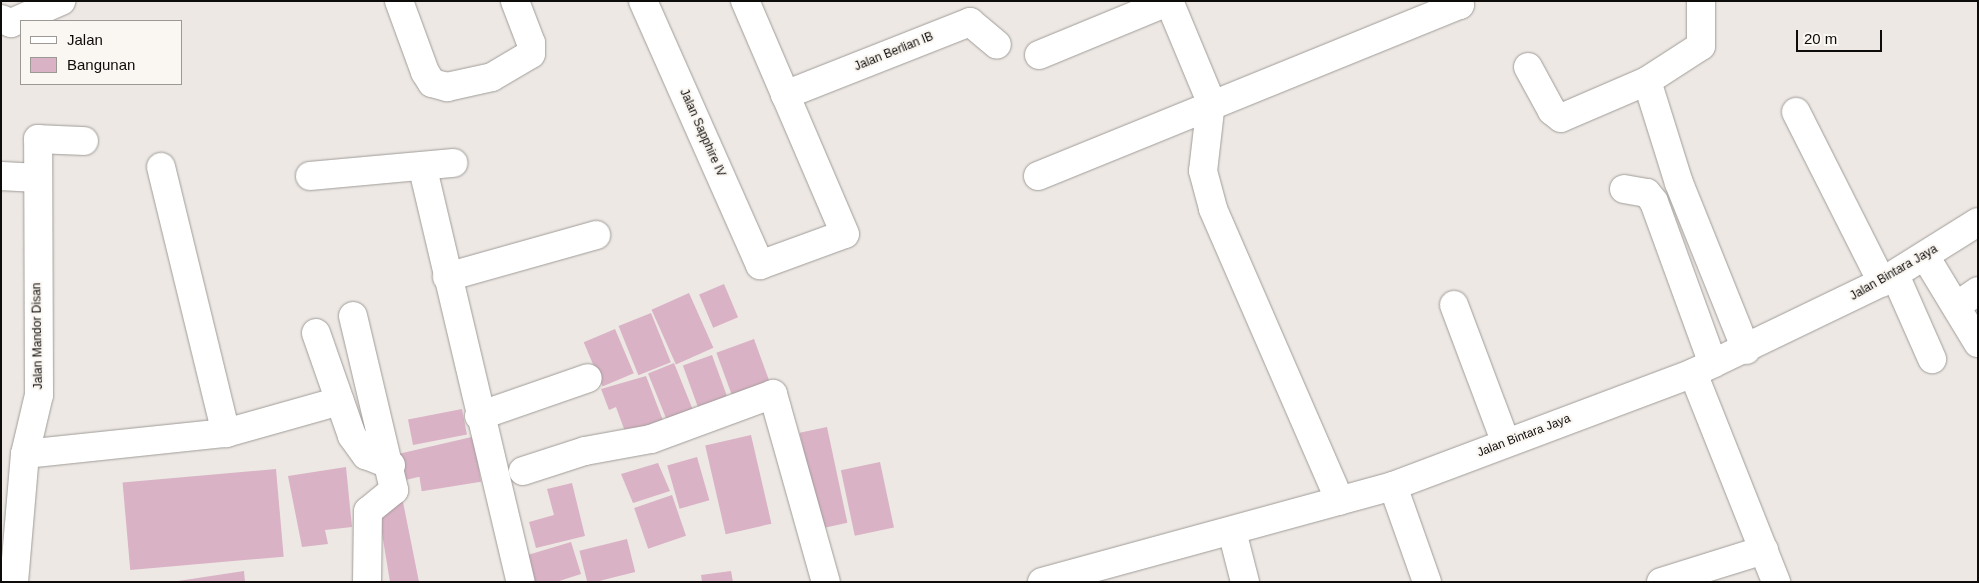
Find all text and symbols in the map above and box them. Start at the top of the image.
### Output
legend [20,20,182,85]
scale bar [1799,20,1885,52]
street label: Jalan Berlian IB [852,30,936,74]
text: 20 m [1804,30,1837,47]
text: Jalan [67,31,103,48]
text: Bangunan [67,56,135,73]
street label: Jalan Sapphire IV [676,87,728,179]
street label: Jalan Bintara Jaya [1848,242,1940,304]
street label: Jalan Mandor Disan [30,283,46,389]
street label: Jalan Bintara Jaya [1475,412,1573,460]

